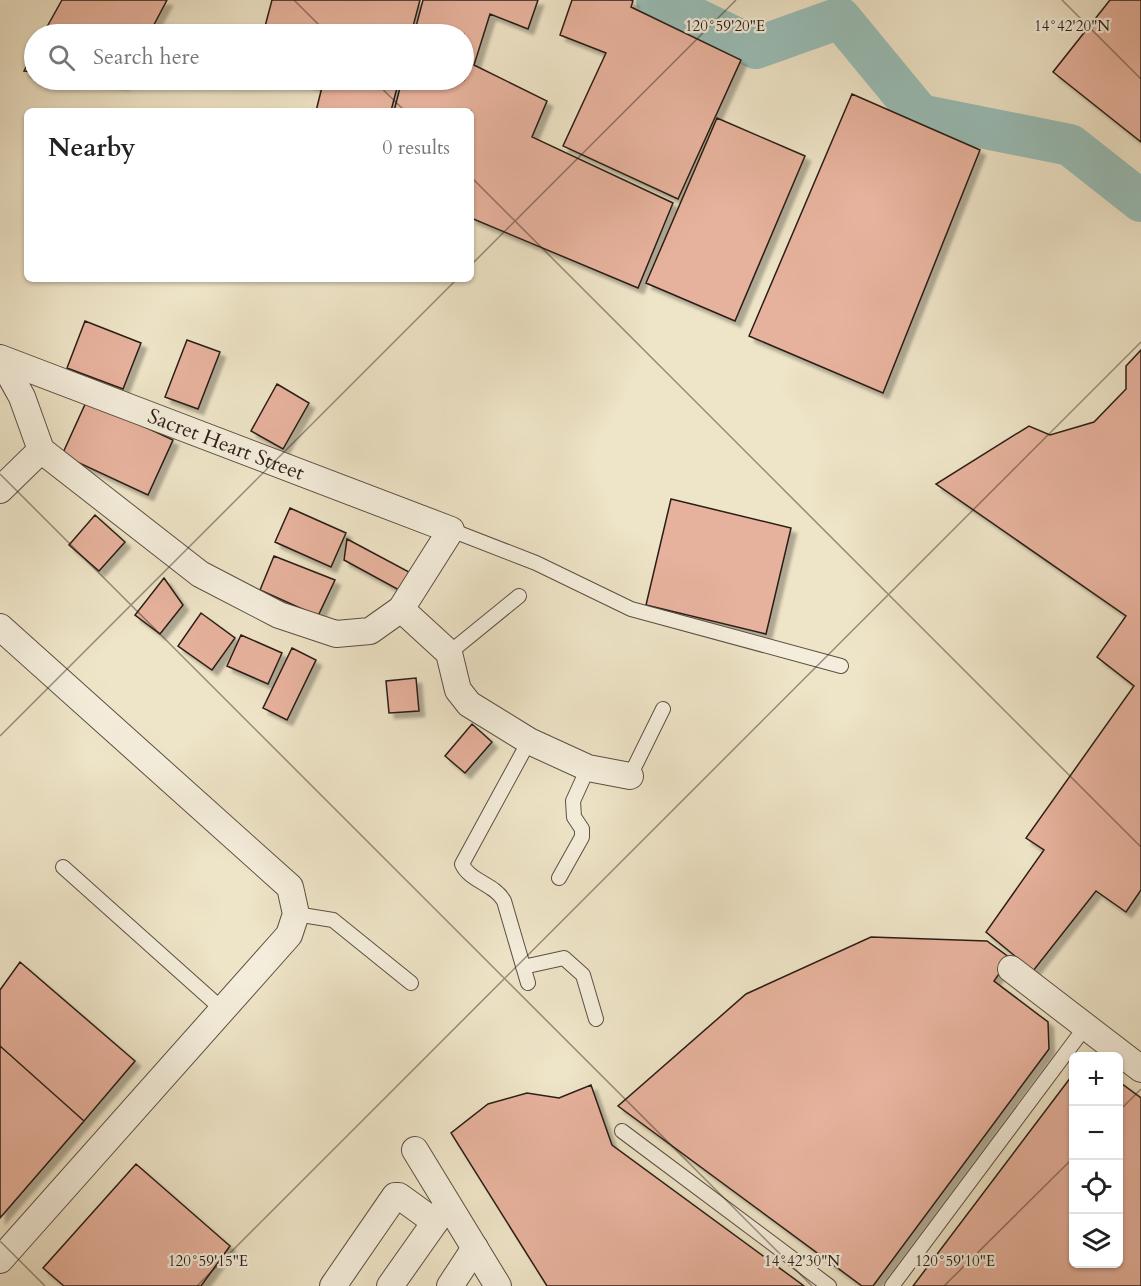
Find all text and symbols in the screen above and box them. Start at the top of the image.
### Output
text: 120°59'20"E [685,16,765,36]
text: 14°42'20"N [1034,16,1110,36]
search box [24,24,474,90]
icon: search [45,41,78,74]
text: Search here [93,42,200,72]
text: Nearby [48,130,136,165]
text: 0 results [382,134,450,161]
street label: Sacret Heart Street [144,401,309,487]
map controls [1069,1052,1123,1268]
button: + [1069,1052,1123,1106]
button: − [1069,1106,1123,1160]
button: locate [1069,1160,1123,1214]
button: layers [1069,1214,1123,1268]
text: 120°59'15"E [168,1251,248,1271]
text: 14°42'30"N [764,1251,840,1271]
text: 120°59'10"E [915,1251,995,1271]

